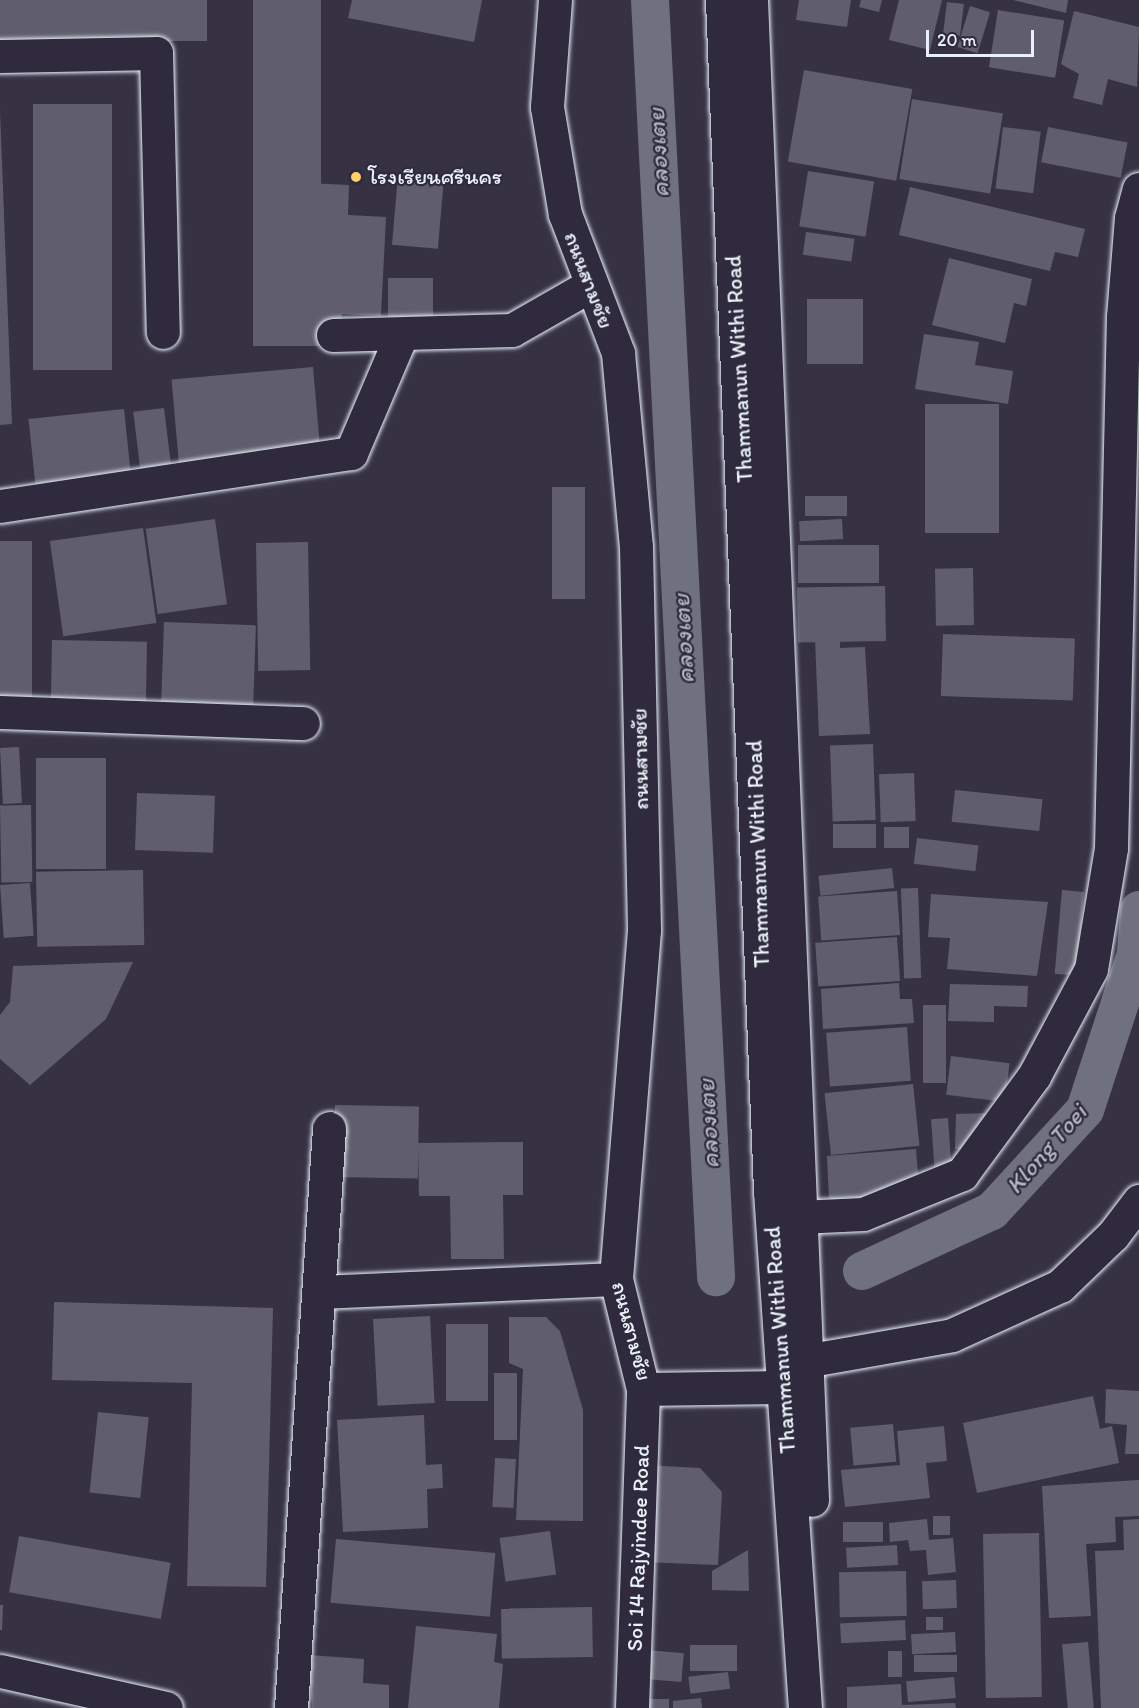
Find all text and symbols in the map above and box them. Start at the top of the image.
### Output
scale bar [929,18,1037,56]
text: 20 m [937,29,977,51]
water label: คลองเตย [641,108,675,198]
place label: โรงเรียนศรีนคร [368,164,502,190]
marker: โรงเรียนศรีนคร [349,170,363,184]
street label: ถนนสามชัย [558,228,620,332]
street label: Thammanun Withi Road [720,255,758,483]
water label: คลองเตย [666,594,700,684]
street label: ถนนสามชัย [626,708,654,810]
street label: Thammanun Withi Road [741,741,775,967]
water label: คลองเตย [691,1079,725,1169]
water label: Klong Toei [1000,1100,1092,1198]
street label: Thammanun Withi Road [759,1226,801,1454]
street label: ถนนสามชัย [606,1279,658,1383]
street label: Soi 14 Rajyindee Road [621,1444,655,1652]

